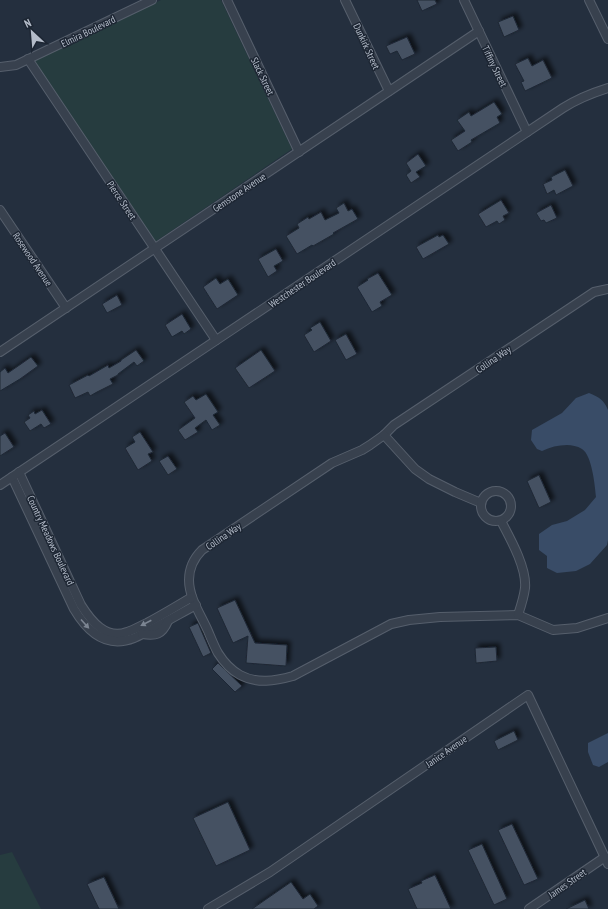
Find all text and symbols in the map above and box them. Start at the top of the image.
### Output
north arrow [12,12,52,52]
street label: Elmira Boulevard [59,13,117,50]
text: N [22,15,33,31]
street label: Dunkirk Street [350,21,383,71]
street label: Tiffiny Street [479,43,510,89]
street label: Slack Street [248,55,277,98]
street label: Gemstone Avenue [210,170,268,215]
street label: Pierce Street [104,178,139,222]
street label: Rosewood Avenue [10,230,55,289]
street label: Westchester Boulevard [266,256,338,311]
street label: Collina Way [473,343,514,376]
street label: Country Meadows Boulevard [24,493,77,587]
street label: Collina Way [203,520,244,553]
one-way arrow [80,620,89,629]
one-way arrow [140,620,152,626]
street label: Janice Avenue [422,732,470,771]
street label: James Street [545,866,589,902]

